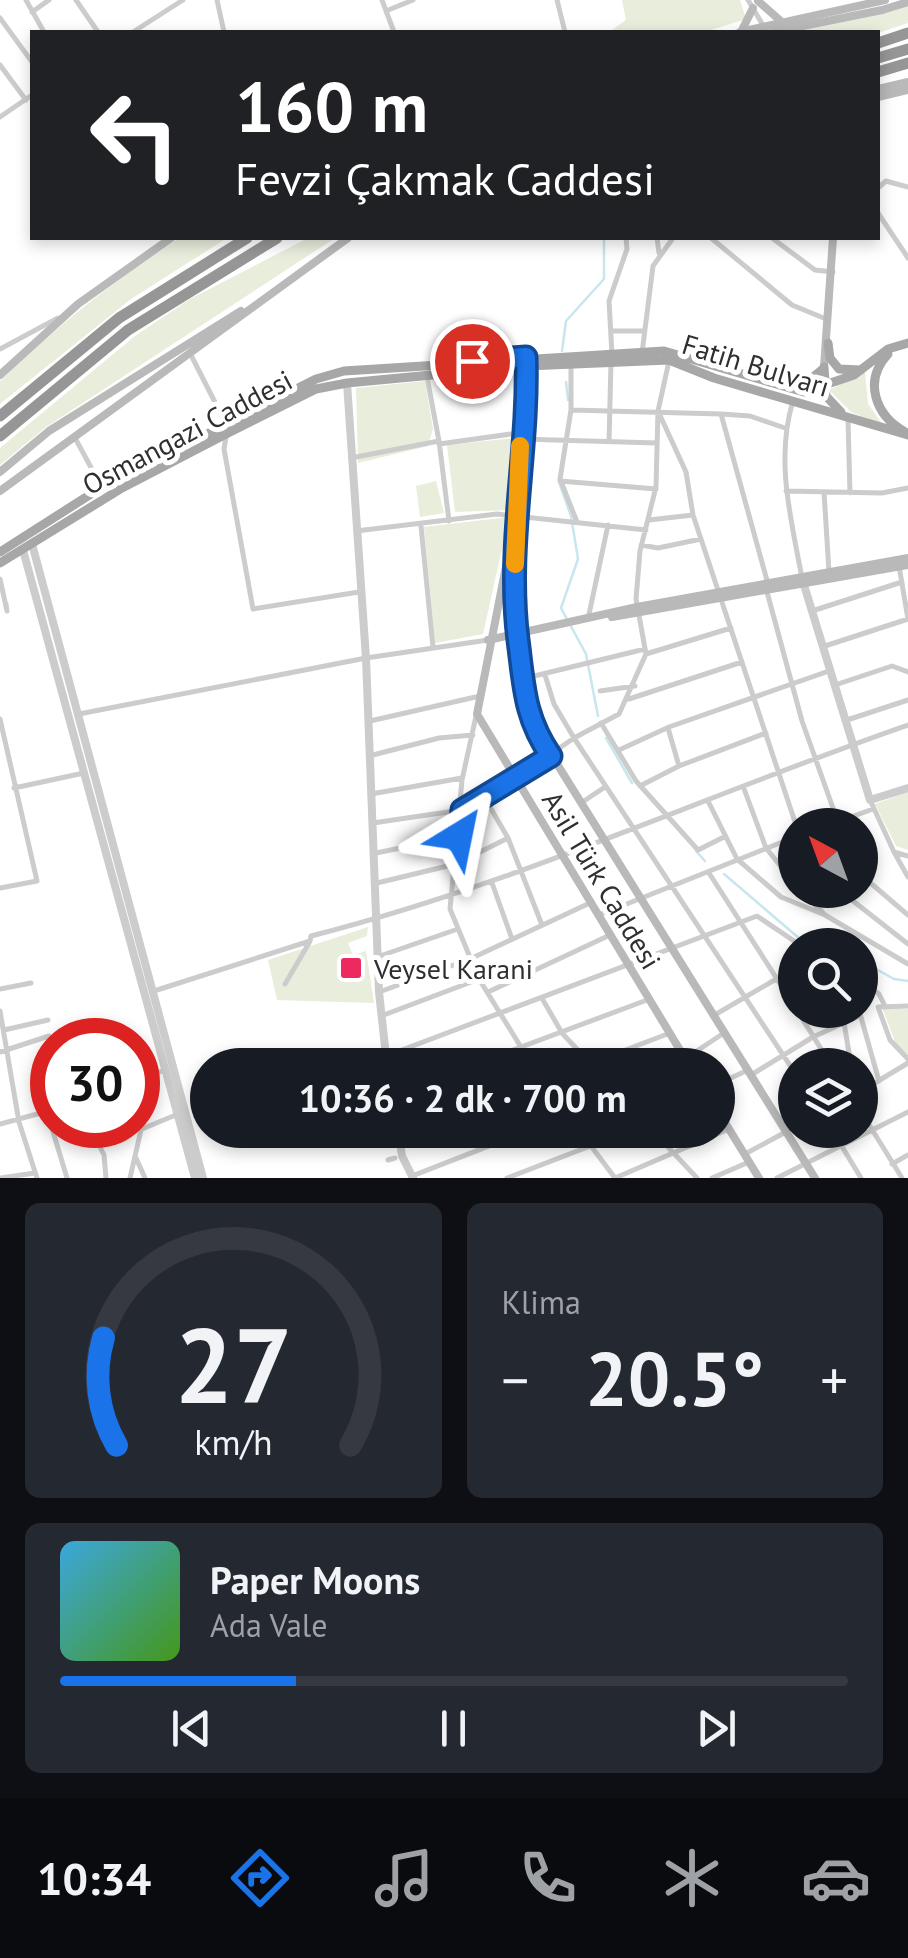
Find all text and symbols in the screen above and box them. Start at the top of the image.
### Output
text: 160 m [235,61,428,151]
icon: left [70,70,200,200]
text: Fevzi Çakmak Caddesi [235,149,655,207]
pin [430,319,515,404]
street label: Fatih Bulvarı [678,325,834,405]
icon: arrive [445,334,500,389]
street label: Osmangazi Caddesi [76,361,298,503]
position arrow [407,784,511,888]
street label: Asil Türk Caddesi [534,784,670,976]
north arrow [778,808,878,908]
map controls [778,808,878,1148]
button: search [778,928,878,1028]
place label: Veysel Karani [373,950,533,987]
marker: Veysel Karani [338,955,364,981]
speed limit sign: 30 [30,1018,160,1148]
button: layers [778,1048,878,1148]
text: 10:36 · 2 dk · 700 m [298,1073,627,1122]
text: Klima [502,1281,581,1323]
text: 27 [174,1297,292,1432]
text: 20.5° [585,1330,764,1427]
text: − [502,1344,529,1415]
text: + [820,1344,848,1415]
text: km/h [194,1419,272,1465]
text: Paper Moons [210,1555,420,1604]
text: Ada Vale [210,1604,327,1646]
icon: previous [164,1701,219,1756]
icon: pause [426,1701,481,1756]
icon: next [689,1701,744,1756]
icon: directions [225,1843,295,1913]
icon: music [369,1843,439,1913]
icon: phone [513,1843,583,1913]
icon: climate [657,1843,727,1913]
icon: car [801,1843,871,1913]
text: 10:34 [37,1849,151,1907]

